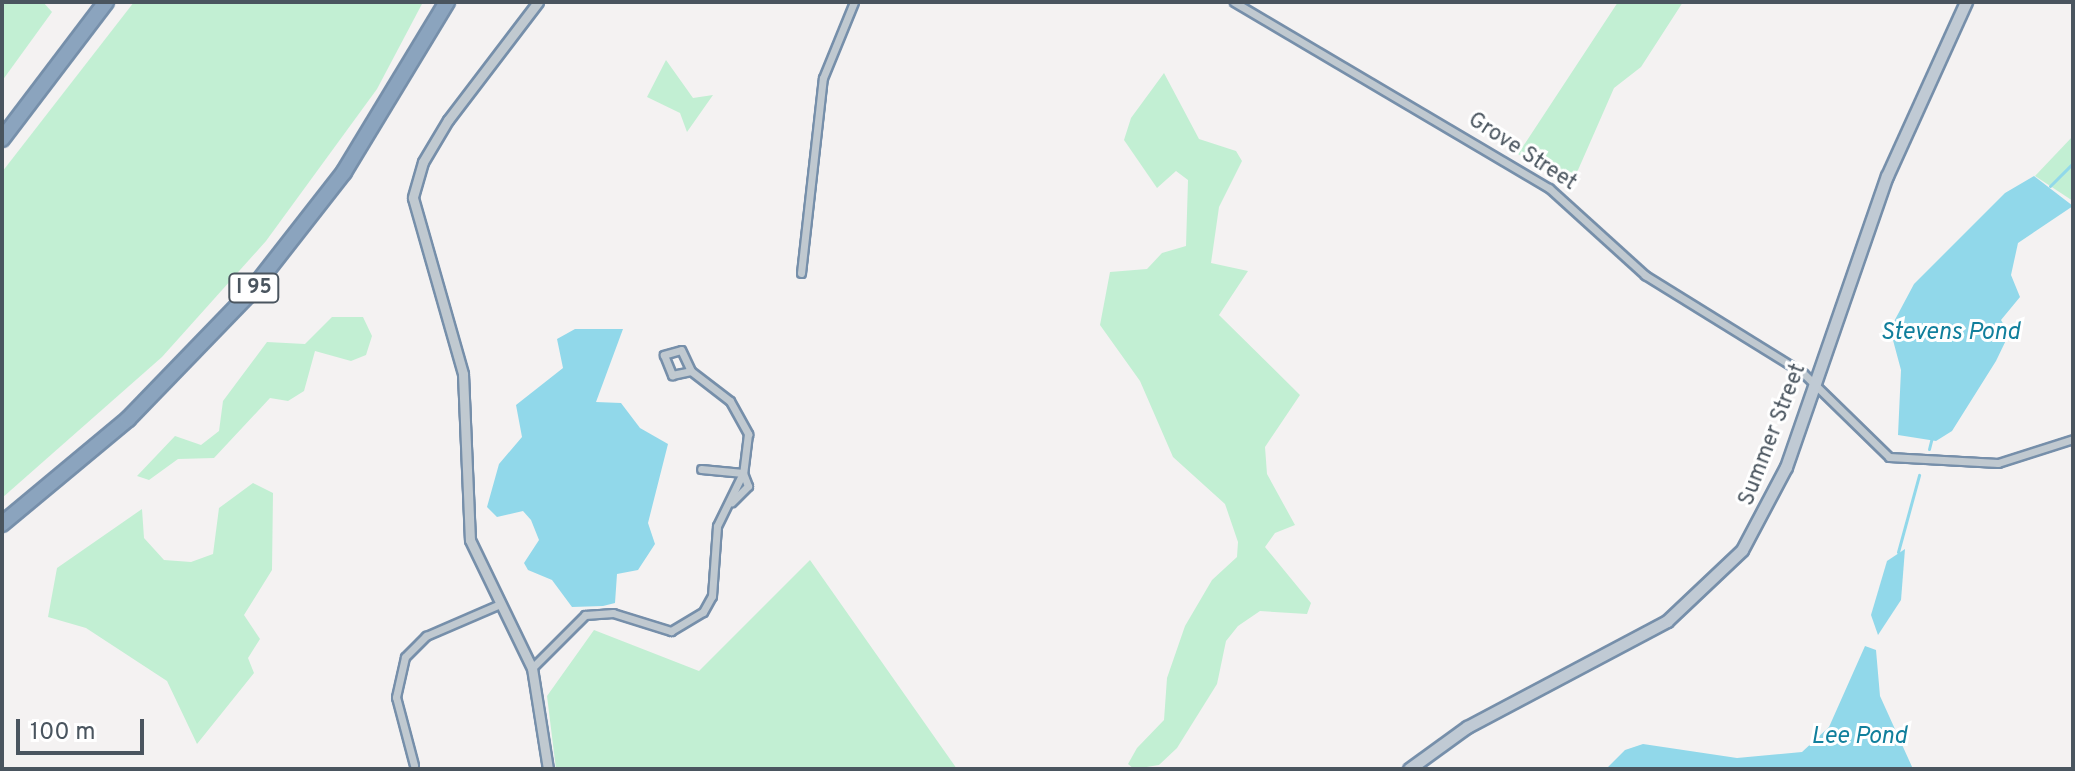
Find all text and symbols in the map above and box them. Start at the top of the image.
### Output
street label: Grove Street [1463,107,1581,197]
road number: I 95 [228,272,280,304]
water label: Stevens Pond [1880,320,2020,348]
street label: Summer Street [1734,360,1812,510]
scale bar [20,703,148,753]
text: 100 m [30,718,96,748]
water label: Lee Pond [1811,724,1907,752]

